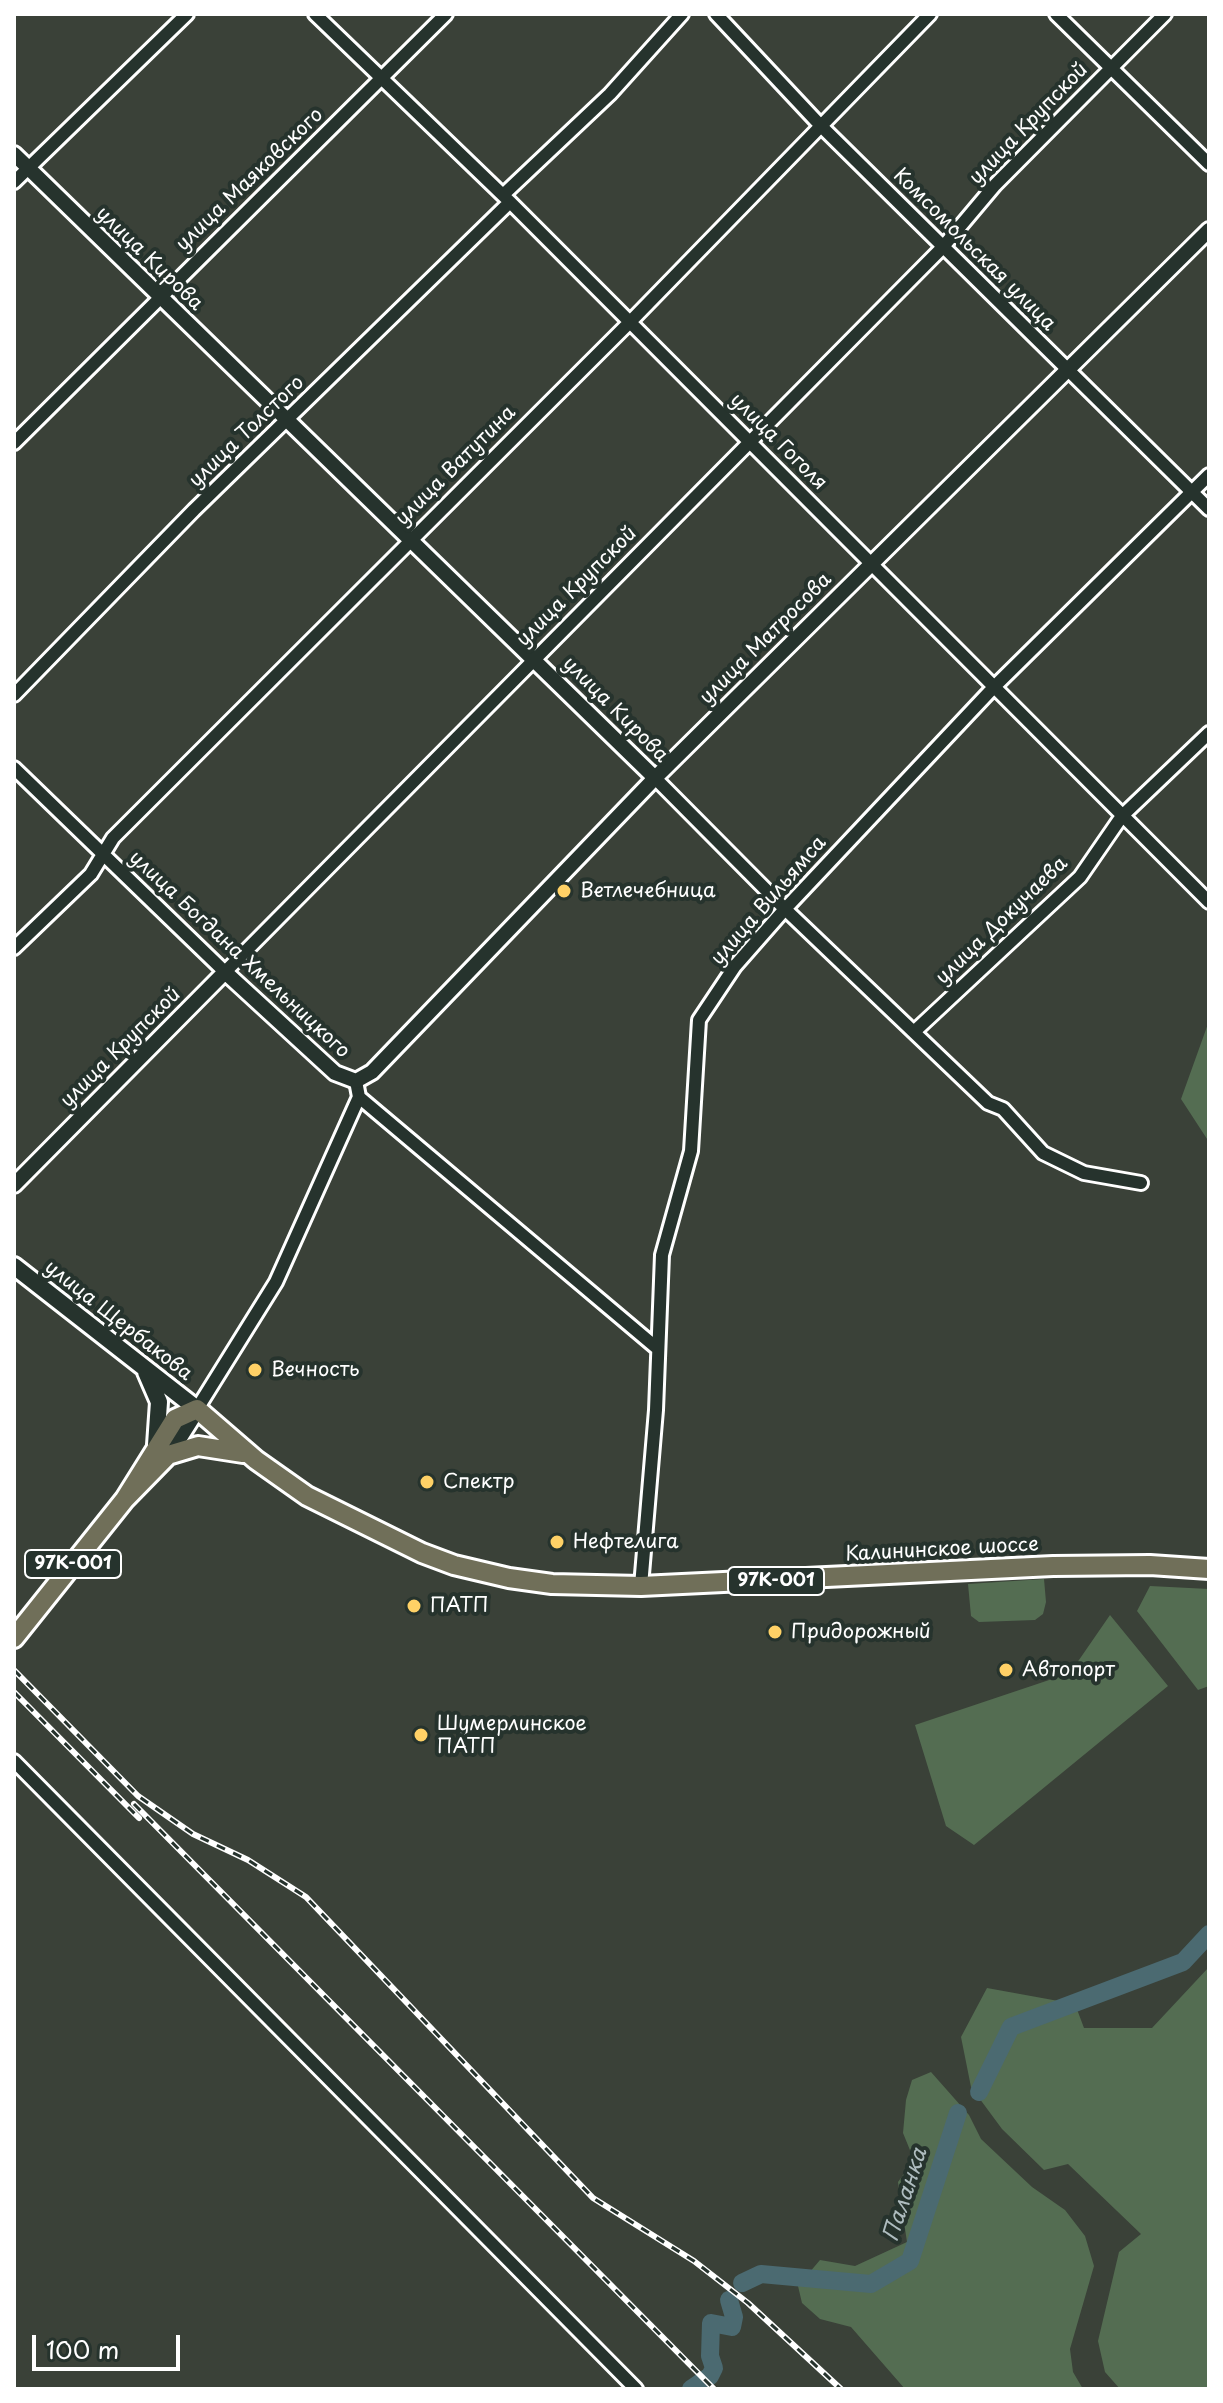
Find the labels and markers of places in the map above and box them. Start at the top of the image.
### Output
place label: Ветлечебница [580,879,716,903]
marker: Ветлечебница [555,882,573,900]
place label: Вечность [271,1358,360,1382]
marker: Вечность [246,1361,264,1379]
place label: Спектр [443,1470,514,1494]
marker: Спектр [418,1473,436,1491]
place label: Нефтелига [573,1530,678,1554]
marker: Нефтелига [548,1533,566,1551]
place label: ПАТП [430,1594,489,1618]
marker: ПАТП [405,1597,423,1615]
place label: Придорожный [791,1620,931,1644]
marker: Придорожный [766,1623,784,1641]
place label: Автопорт [1022,1658,1115,1682]
marker: Автопорт [997,1661,1015,1679]
place label: Шумерлинское ПАТП [437,1712,587,1759]
marker: Шумерлинское ПАТП [412,1726,430,1744]

